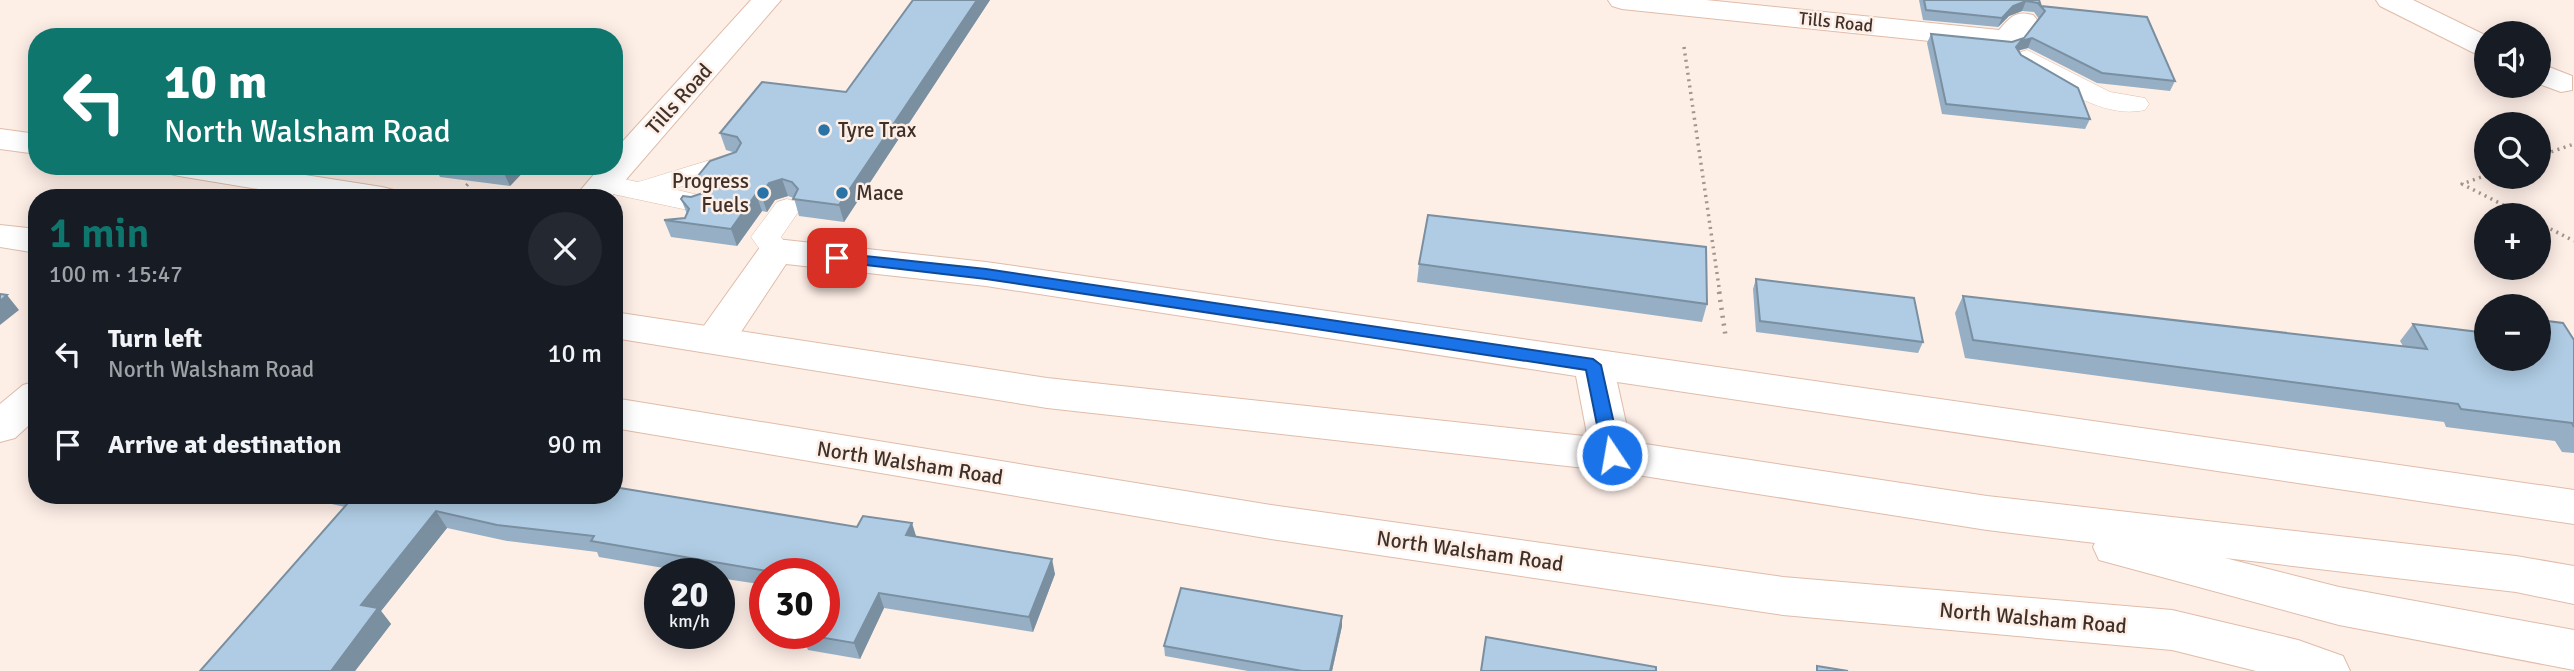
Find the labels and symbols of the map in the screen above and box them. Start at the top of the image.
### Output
street label: Tills Road [1798,7,1874,37]
street label: Tills Road [640,58,718,140]
place label: Tyre Trax [838,117,917,143]
marker: Tyre Trax [816,122,832,138]
place label: Progress Fuels [672,168,749,218]
place label: Mace [856,180,904,206]
marker: Progress Fuels [755,185,771,201]
marker: Mace [834,185,850,201]
pin [807,228,867,288]
position arrow [1575,418,1649,492]
street label: North Walsham Road [815,435,1005,491]
street label: North Walsham Road [1375,525,1565,577]
speed limit sign: 30 [749,558,840,649]
street label: North Walsham Road [1938,597,2128,639]

